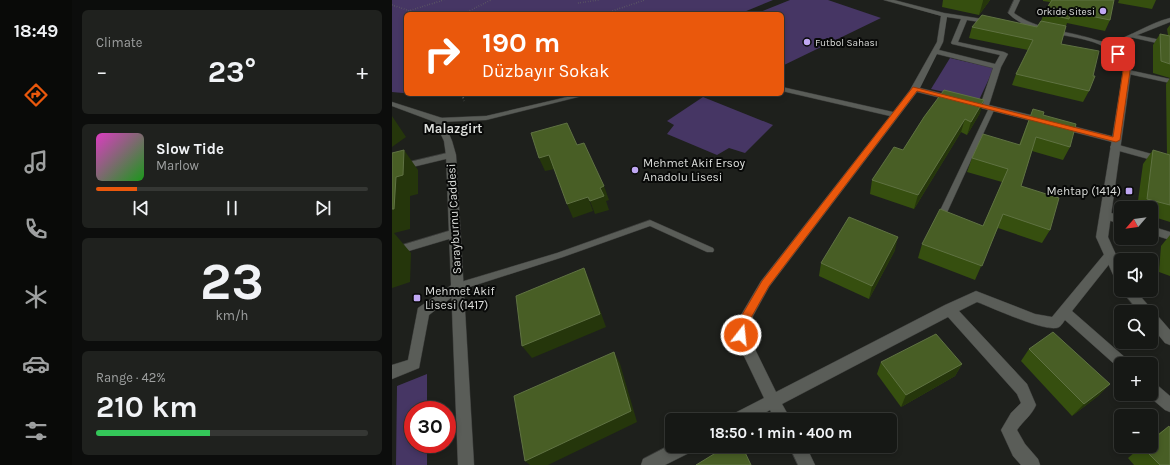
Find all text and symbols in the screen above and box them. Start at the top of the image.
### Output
place label: Orkide Sitesi [1037,6,1095,18]
marker: Orkide Sitesi [1098,6,1108,16]
text: 18:49 [14,20,58,42]
text: 190 m [482,26,560,59]
icon: right [416,28,468,80]
text: Climate [96,35,142,50]
marker: Futbol Sahası [802,37,812,47]
place label: Futbol Sahası [815,37,878,49]
pin [1101,37,1135,71]
icon: arrive [1107,43,1129,65]
text: 23° [208,54,256,90]
text: − [96,59,108,85]
text: + [356,59,368,85]
text: Düzbayır Sokak [482,60,609,82]
icon: directions [22,81,50,109]
district label: Malazgirt [423,121,483,136]
text: Slow Tide [156,140,224,158]
icon: music [22,148,50,176]
place label: Mehmet Akif Ersoy Anadolu Lisesi [643,156,745,184]
text: Marlow [156,158,199,173]
street label: Sarayburnu Caddesi [444,163,464,275]
marker: Mehmet Akif Ersoy Anadolu Lisesi [630,165,640,175]
place label: Mehtap (1414) [1047,184,1121,198]
marker: Mehtap (1414) [1124,186,1134,196]
icon: previous [130,197,152,219]
icon: pause [221,197,243,219]
icon: next [312,197,334,219]
north arrow [1114,201,1158,245]
map controls [1114,201,1158,453]
icon: phone [22,215,50,243]
text: 23 [200,251,264,312]
button: sound [1114,253,1158,297]
icon: climate [22,283,50,311]
place label: Mehmet Akif Lisesi (1417) [425,284,496,312]
marker: Mehmet Akif Lisesi (1417) [412,293,422,303]
button: search [1114,305,1158,349]
text: km/h [216,308,248,323]
position arrow [720,314,762,356]
icon: car [22,350,50,378]
button: + [1114,357,1158,401]
text: Range · 42% [96,370,166,385]
text: 210 km [96,389,198,425]
speed limit sign: 30 [404,401,456,453]
button: − [1114,409,1158,453]
icon: filters [22,417,50,445]
text: 18:50 · 1 min · 400 m [710,424,852,442]

